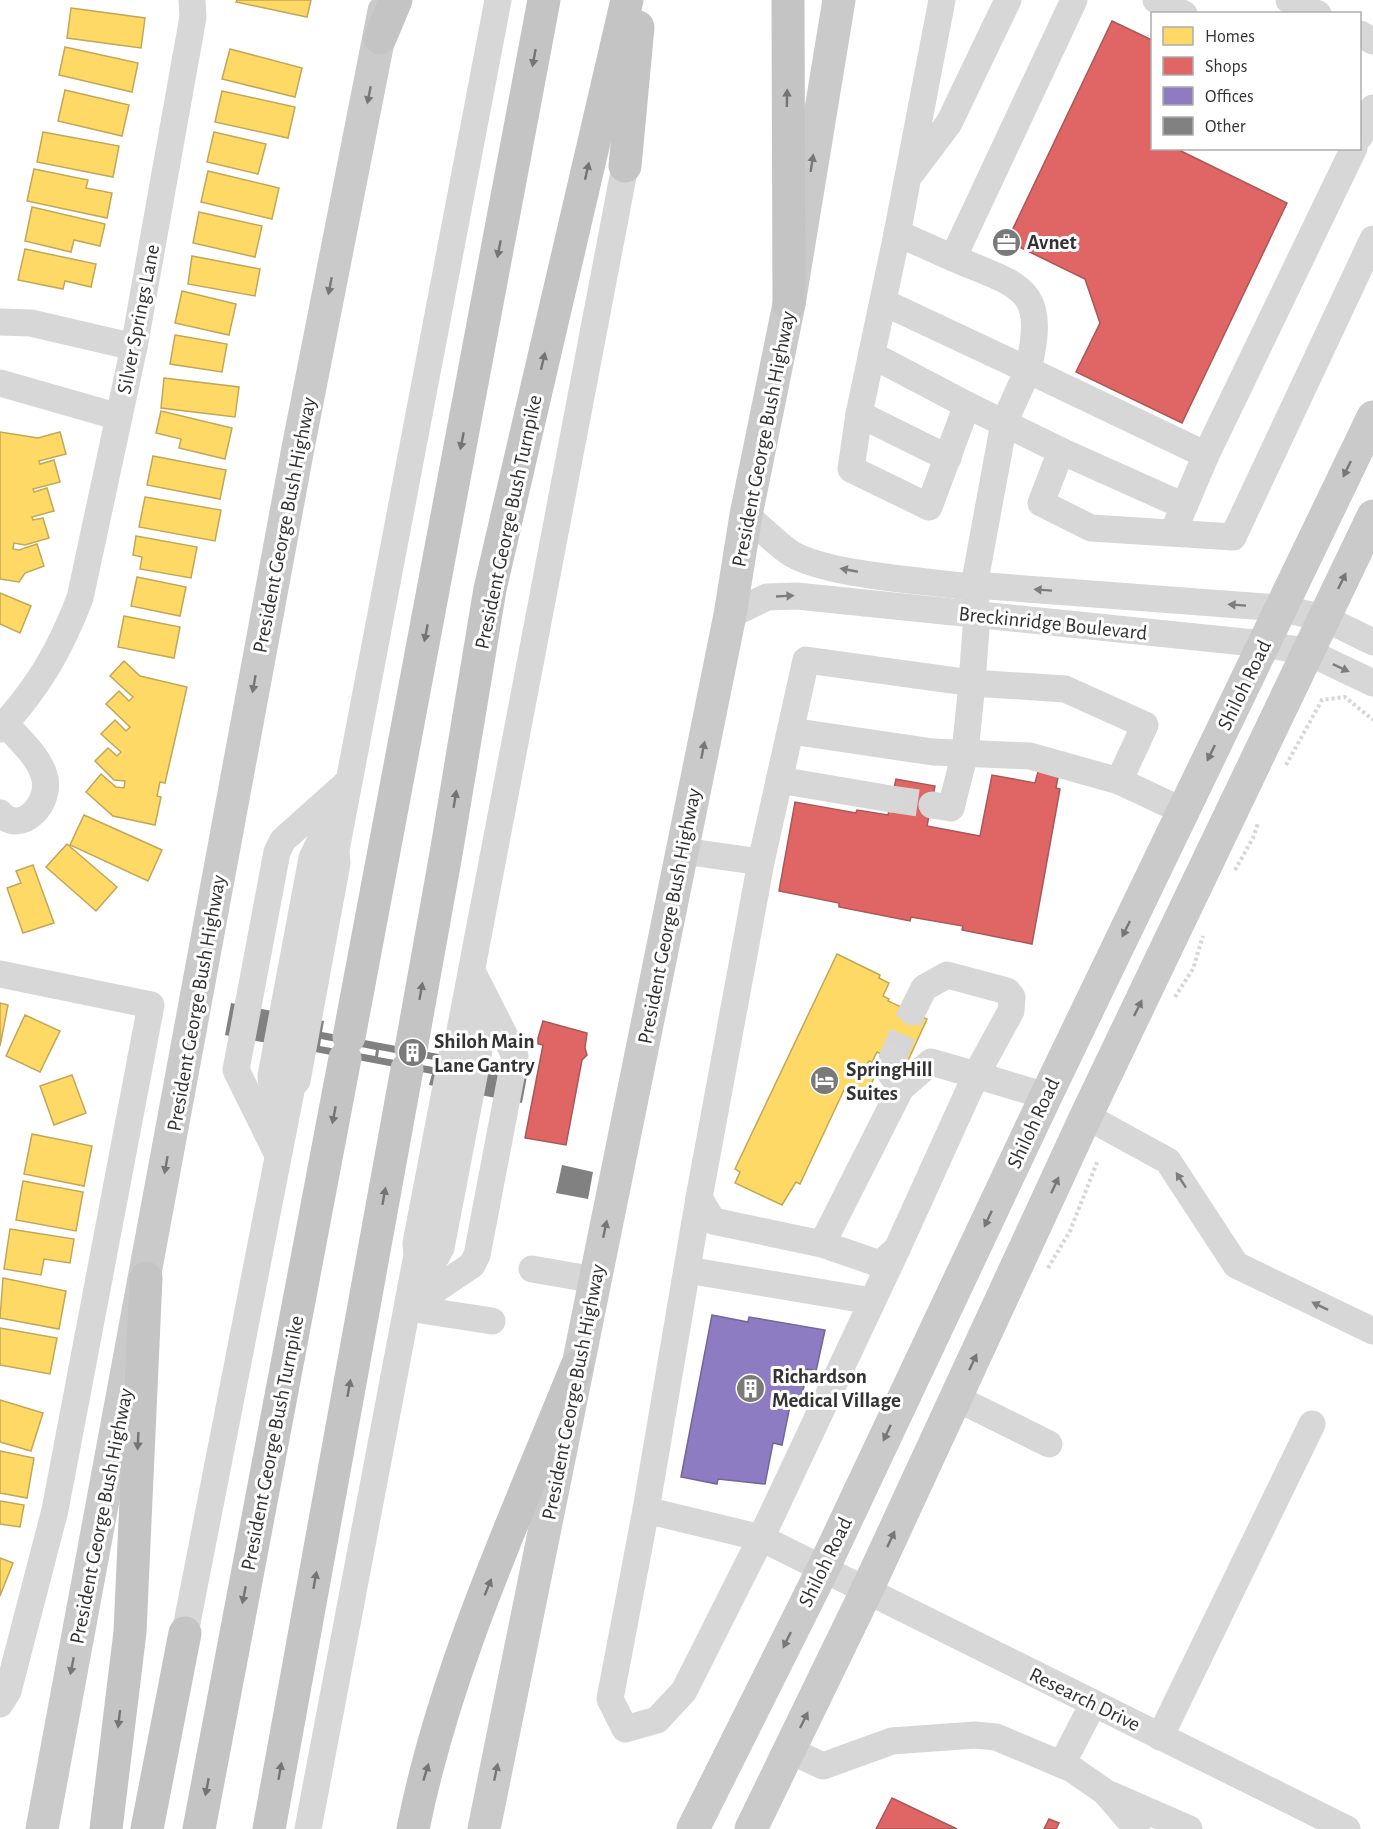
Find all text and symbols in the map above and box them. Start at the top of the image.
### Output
legend [1151,12,1361,150]
text: Homes [1205,28,1255,46]
one-way arrow [530,48,539,67]
text: Shops [1205,58,1247,76]
one-way arrow [364,86,373,105]
text: Offices [1205,88,1254,106]
one-way arrow [782,89,792,108]
text: Other [1205,118,1246,136]
one-way arrow [808,153,817,172]
one-way arrow [582,162,592,180]
office icon: Avnet [990,226,1022,258]
place label: Avnet [1027,232,1077,253]
one-way arrow [494,240,503,259]
street label: Silver Springs Lane [114,242,163,396]
one-way arrow [325,277,334,296]
street label: President George Bush Highway [728,309,799,569]
one-way arrow [538,352,548,370]
street label: President George Bush Turnpike [471,393,546,651]
street label: President George Bush Highway [249,395,320,655]
one-way arrow [457,432,466,451]
one-way arrow [1343,461,1352,478]
one-way arrow [839,565,858,574]
one-way arrow [1338,572,1347,589]
one-way arrow [1033,585,1052,595]
one-way arrow [775,592,794,601]
one-way arrow [1228,600,1247,610]
street label: Breckinridge Boulevard [958,603,1148,644]
one-way arrow [421,623,430,642]
street label: Shiloh Road [1214,637,1275,734]
one-way arrow [1332,663,1349,672]
one-way arrow [249,675,258,694]
one-way arrow [699,740,708,759]
one-way arrow [1206,745,1216,762]
street label: President George Bush Highway [634,786,705,1046]
one-way arrow [451,790,460,809]
street label: President George Bush Highway [164,873,229,1133]
one-way arrow [1122,920,1131,937]
one-way arrow [417,982,426,1001]
one-way arrow [1134,1000,1143,1017]
place label: Shiloh Main Lane Gantry [434,1031,535,1076]
building icon: Shiloh Main Lane Gantry [397,1037,429,1069]
place label: SpringHill Suites [846,1059,933,1104]
hotel icon: SpringHill Suites [809,1065,841,1097]
street label: Shiloh Road [1003,1075,1064,1172]
one-way arrow [330,1106,339,1125]
one-way arrow [161,1156,170,1175]
one-way arrow [1175,1172,1186,1188]
one-way arrow [1051,1176,1060,1193]
one-way arrow [380,1186,389,1205]
one-way arrow [984,1210,993,1227]
one-way arrow [601,1219,610,1238]
street label: President George Bush Highway [538,1262,609,1522]
one-way arrow [1312,1301,1329,1310]
street label: President George Bush Turnpike [237,1314,308,1572]
one-way arrow [969,1353,978,1370]
place label: Richardson Medical Village [772,1366,901,1411]
building icon: Richardson Medical Village [735,1372,767,1404]
one-way arrow [345,1378,354,1397]
street label: President George Bush Highway [66,1386,137,1646]
one-way arrow [882,1424,891,1441]
one-way arrow [134,1432,143,1451]
street label: Shiloh Road [795,1514,856,1611]
one-way arrow [886,1529,896,1547]
one-way arrow [310,1570,319,1589]
one-way arrow [483,1578,493,1596]
one-way arrow [239,1586,248,1605]
one-way arrow [783,1631,793,1649]
one-way arrow [67,1656,76,1675]
street label: Research Drive [1026,1664,1144,1735]
one-way arrow [114,1710,124,1729]
one-way arrow [799,1711,809,1728]
one-way arrow [276,1762,285,1781]
one-way arrow [492,1762,501,1781]
one-way arrow [422,1763,431,1781]
one-way arrow [202,1778,211,1797]

